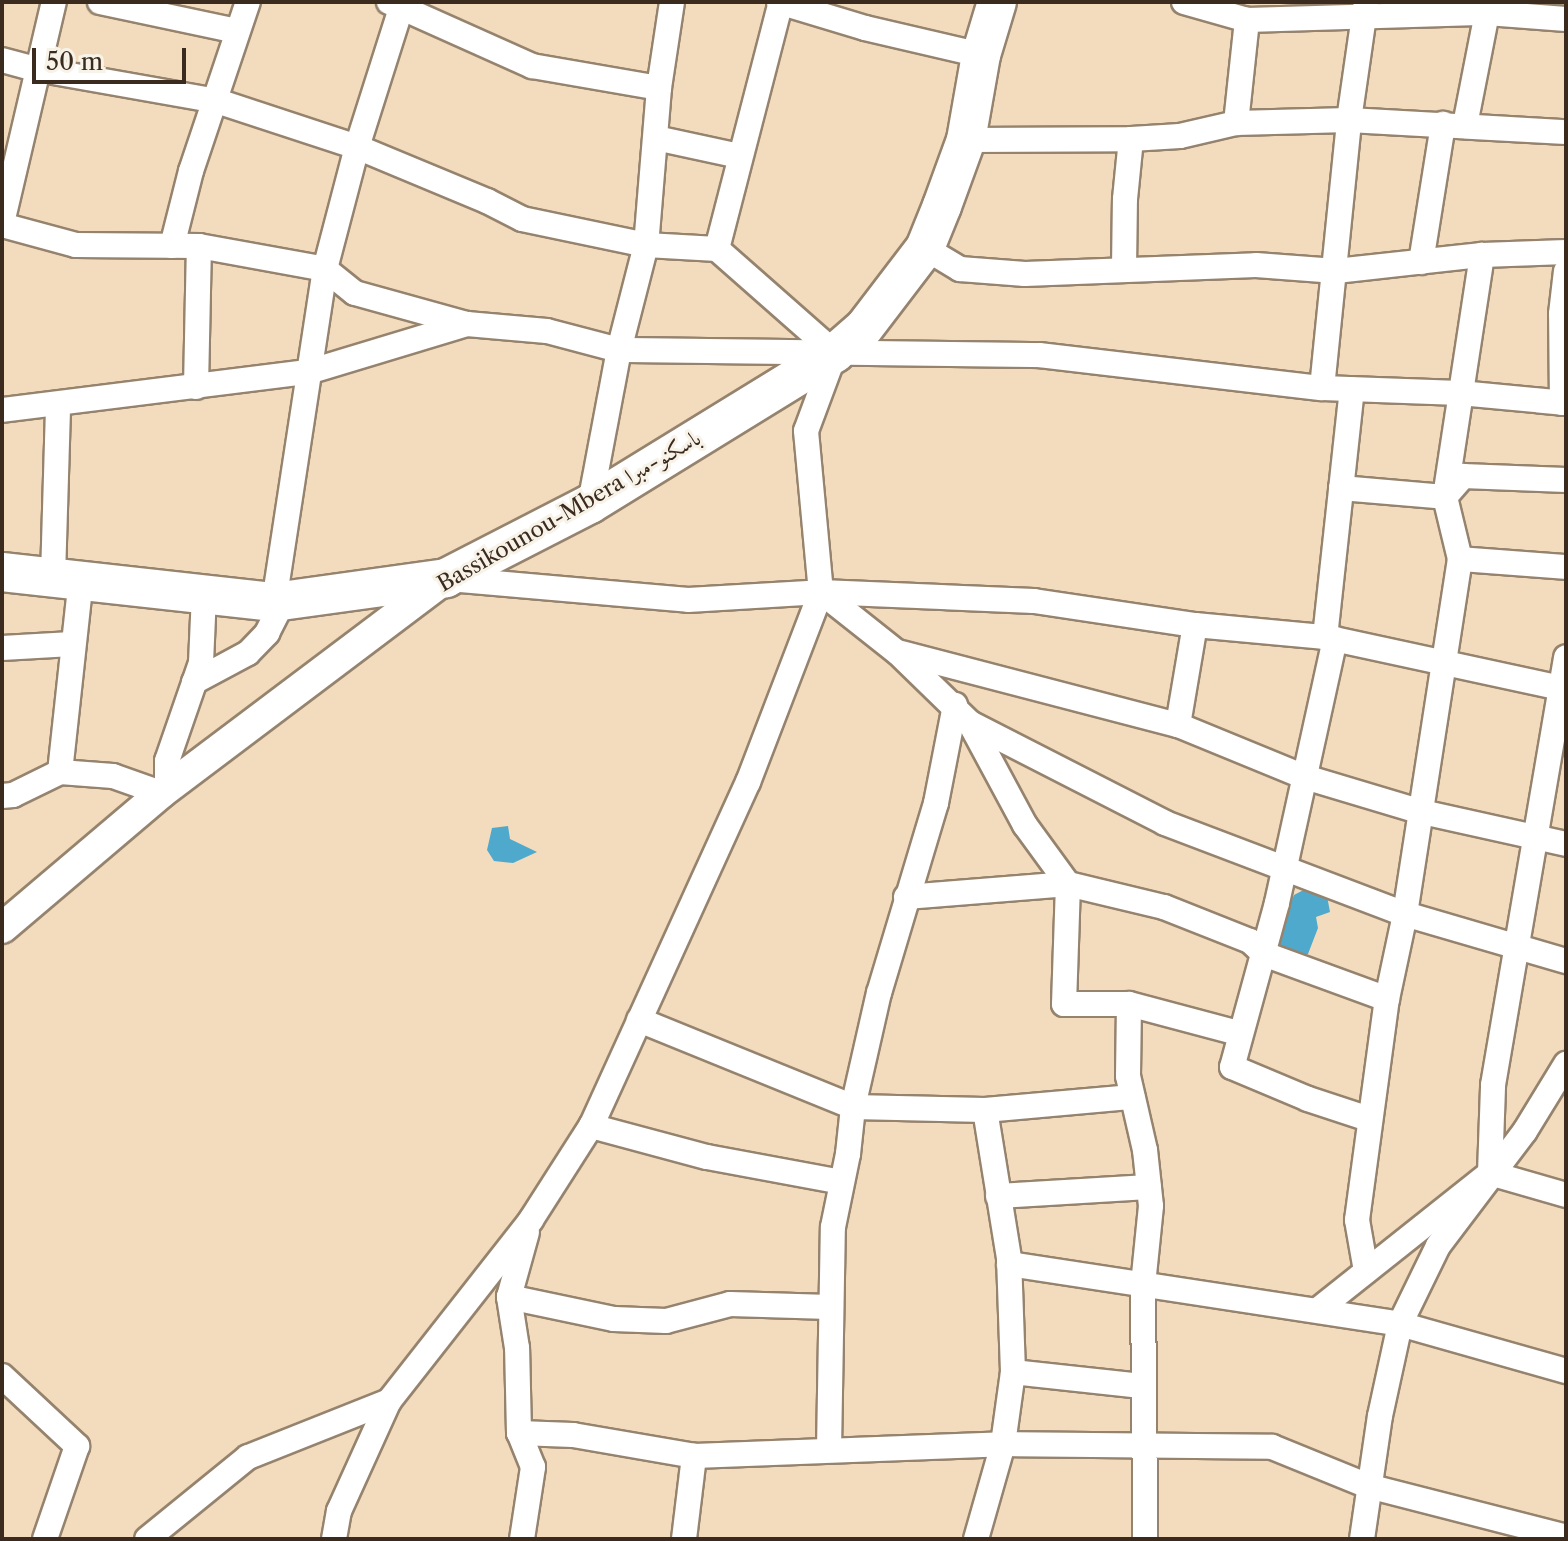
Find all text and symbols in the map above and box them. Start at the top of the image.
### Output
scale bar [36,32,190,82]
text: 50 m [46,47,103,76]
street label: Bassikounou-Mbera باسكنو-مبرا [433,425,705,597]

